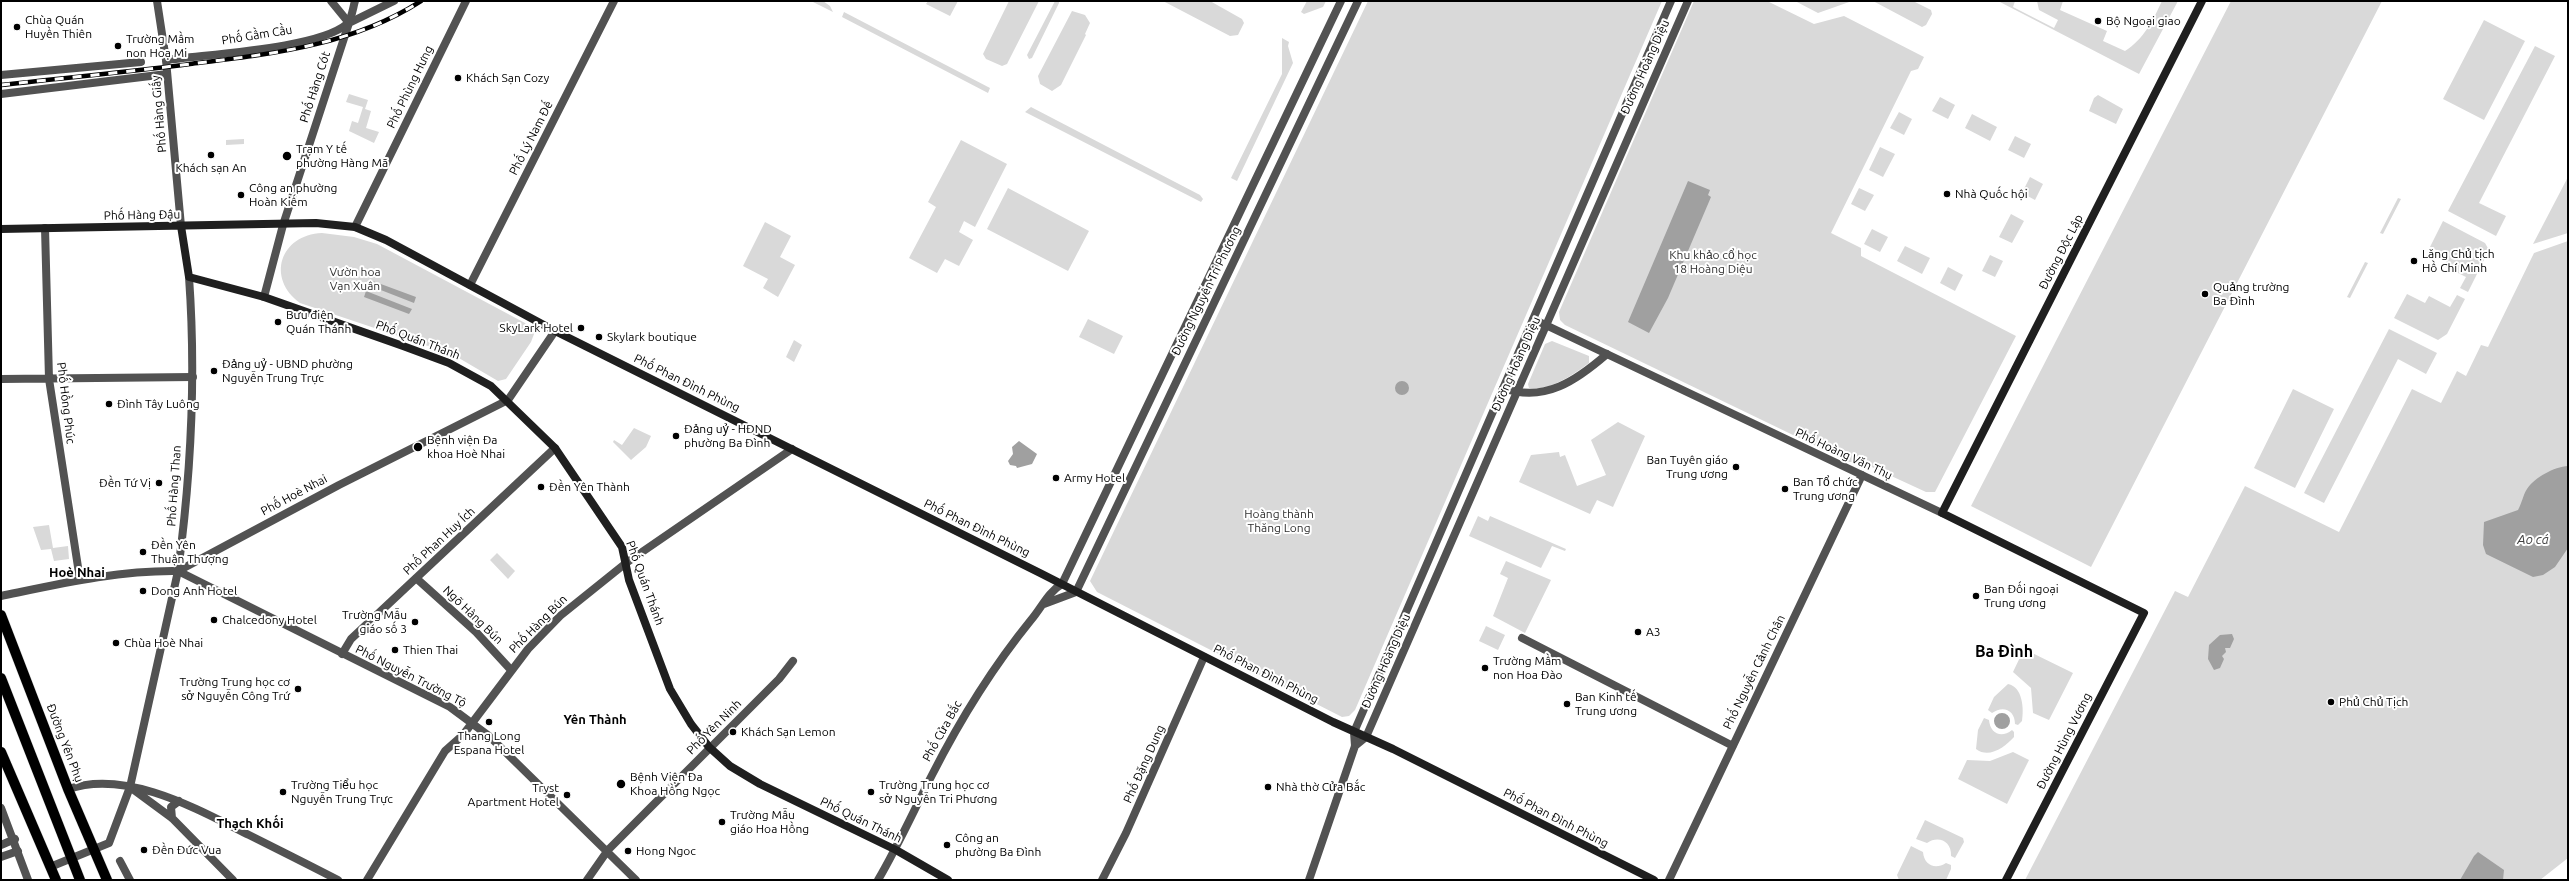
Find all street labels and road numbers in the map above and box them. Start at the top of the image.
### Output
street label: Đường Hoàng Diệu [1618,17,1672,117]
street label: Phố Gầm Cầu [221,22,293,48]
street label: Phố Phùng Hưng [384,43,436,131]
street label: Phố Hàng Cót [297,50,333,124]
street label: Phố Hàng Giấy [148,75,170,153]
street label: Phố Lý Nam Đế [506,98,556,178]
street label: Phố Hàng Đậu [104,207,180,223]
street label: Đường Độc Lập [2036,212,2086,292]
street label: Đường Nguyễn Tri Phương [1168,224,1244,358]
street label: Đường Hoàng Diệu [1489,314,1543,414]
street label: Phố Quán Thánh [374,317,462,363]
street label: Phố Phan Đình Phùng [632,351,742,415]
street label: Phố Hồng Phúc [54,361,78,445]
street label: Phố Hoàng Văn Thụ [1793,425,1895,483]
street label: Phố Hàng Than [164,445,184,527]
street label: Phố Hoè Nhai [258,471,330,519]
street label: Phố Phan Đình Phùng [922,496,1032,560]
street label: Phố Phan Huy Ích [400,504,478,578]
street label: Phố Quán Thánh [623,539,667,627]
street label: Ngõ Hàng Bún [440,583,506,647]
street label: Phố Hàng Bún [506,592,570,656]
street label: Đường Hoàng Diệu [1359,611,1413,711]
street label: Phố Nguyễn Cảnh Chân [1720,612,1788,732]
street label: Phố Phan Đình Phùng [1211,641,1321,707]
street label: Phố Nguyễn Trường Tộ [353,642,469,710]
street label: Đường Hùng Vương [2033,690,2095,792]
street label: Phố Yên Ninh [684,697,744,757]
street label: Phố Cửa Bắc [920,698,964,764]
street label: Đường Yên Phụ [43,702,87,784]
street label: Phố Đặng Dung [1120,723,1168,805]
street label: Phố Phan Đình Phùng [1501,785,1611,851]
street label: Phố Quán Thánh [818,794,904,846]

